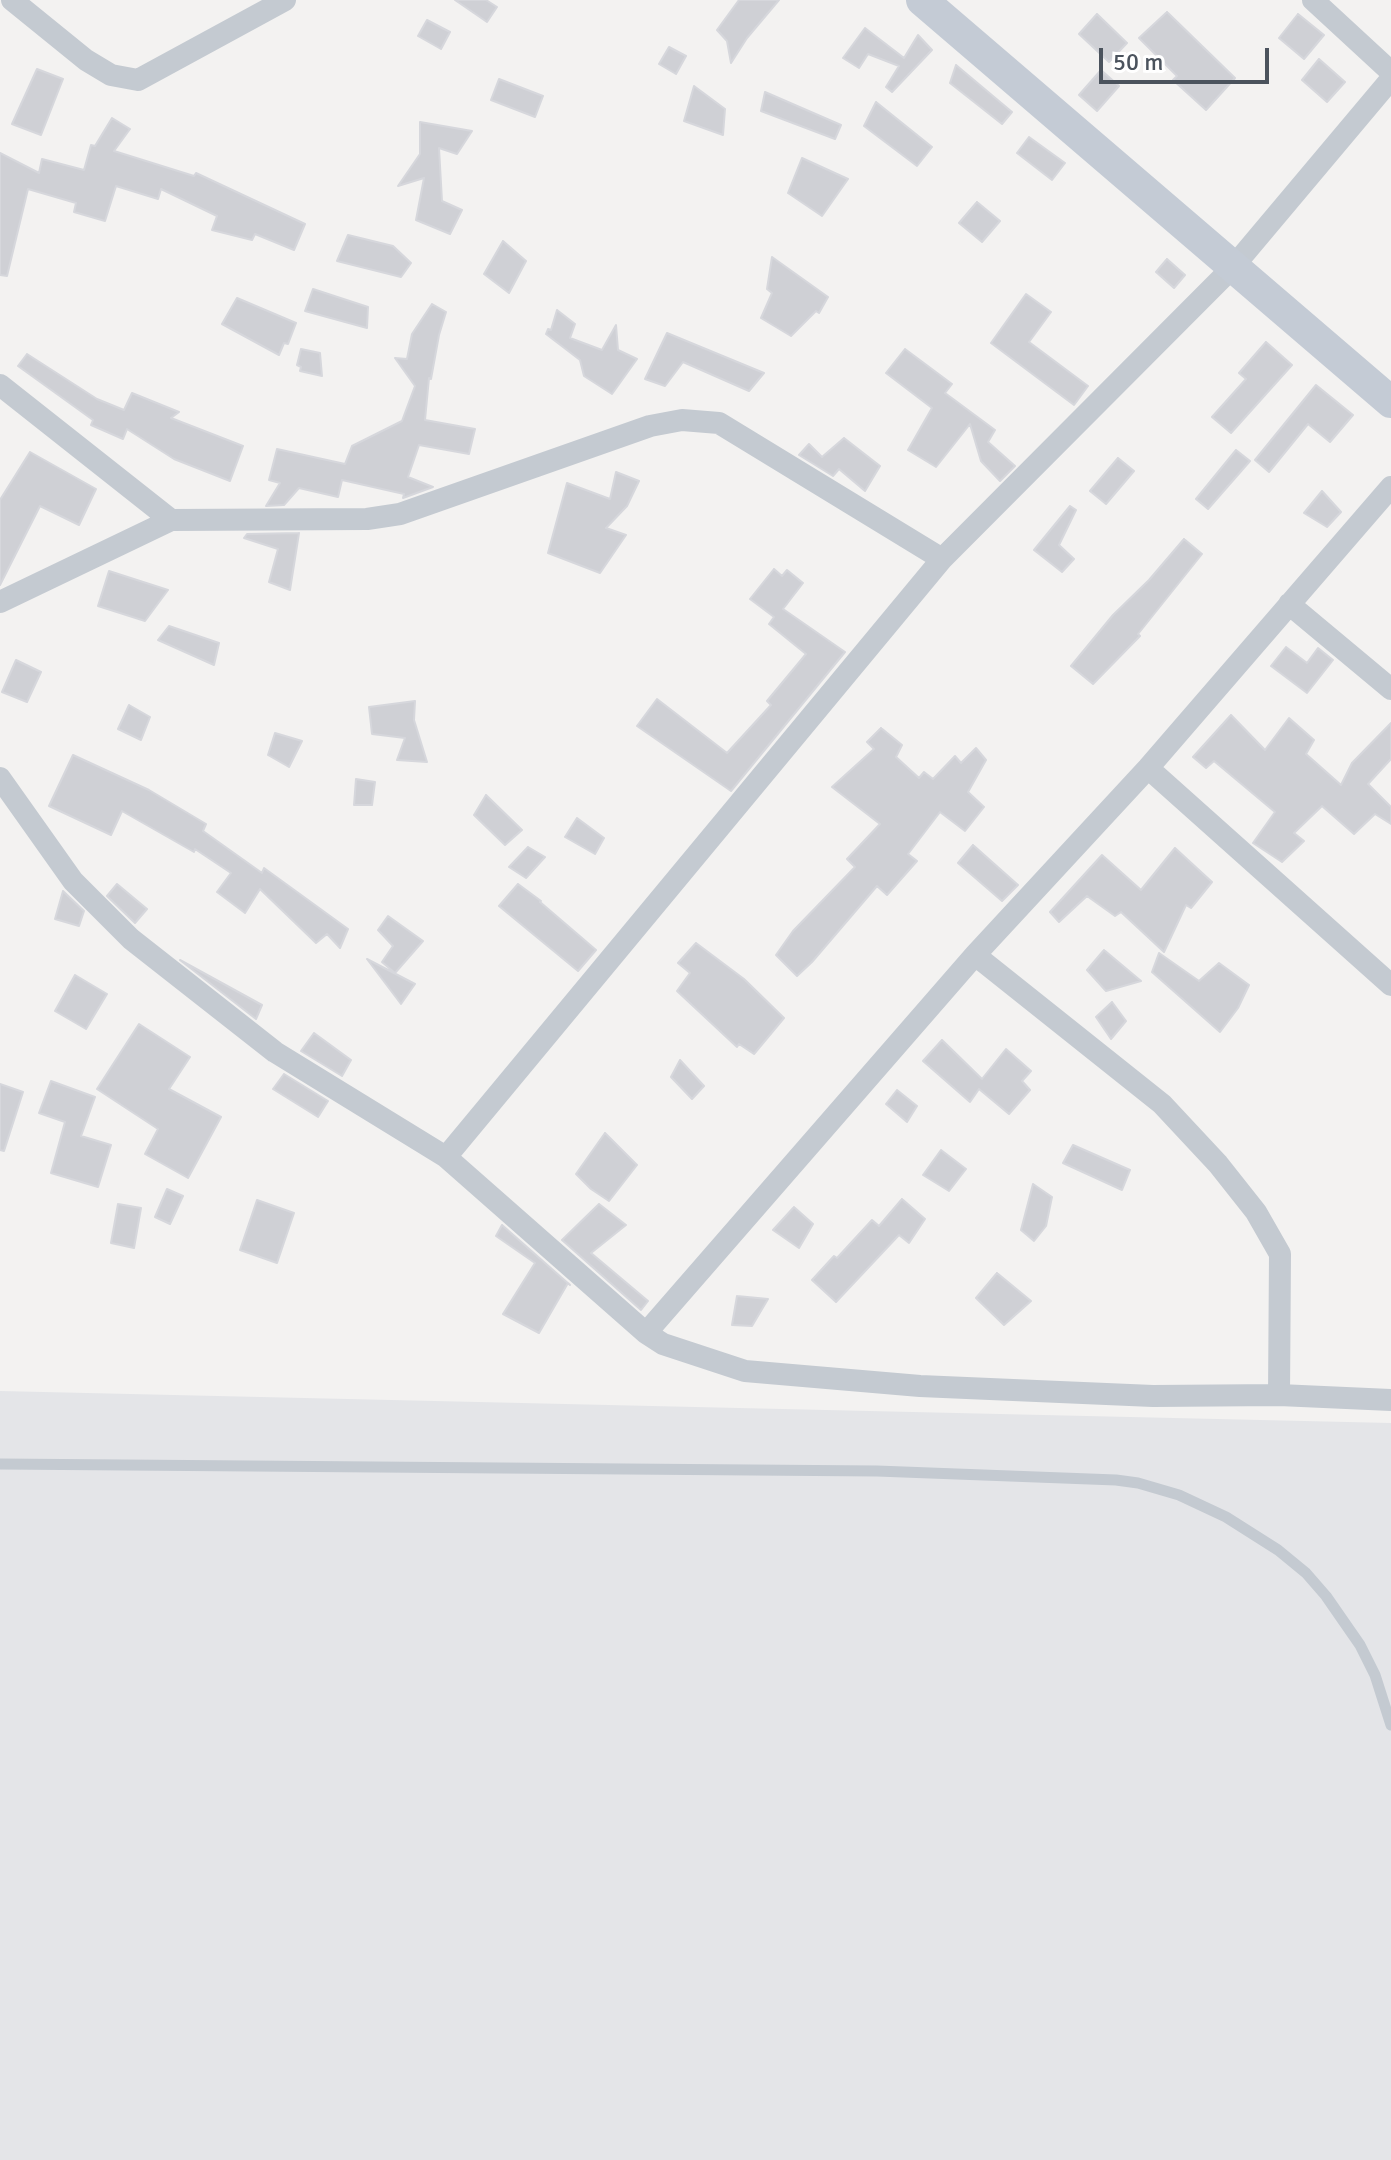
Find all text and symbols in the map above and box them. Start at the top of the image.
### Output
scale bar [1103,32,1273,82]
text: 50 m [1113,47,1163,77]

